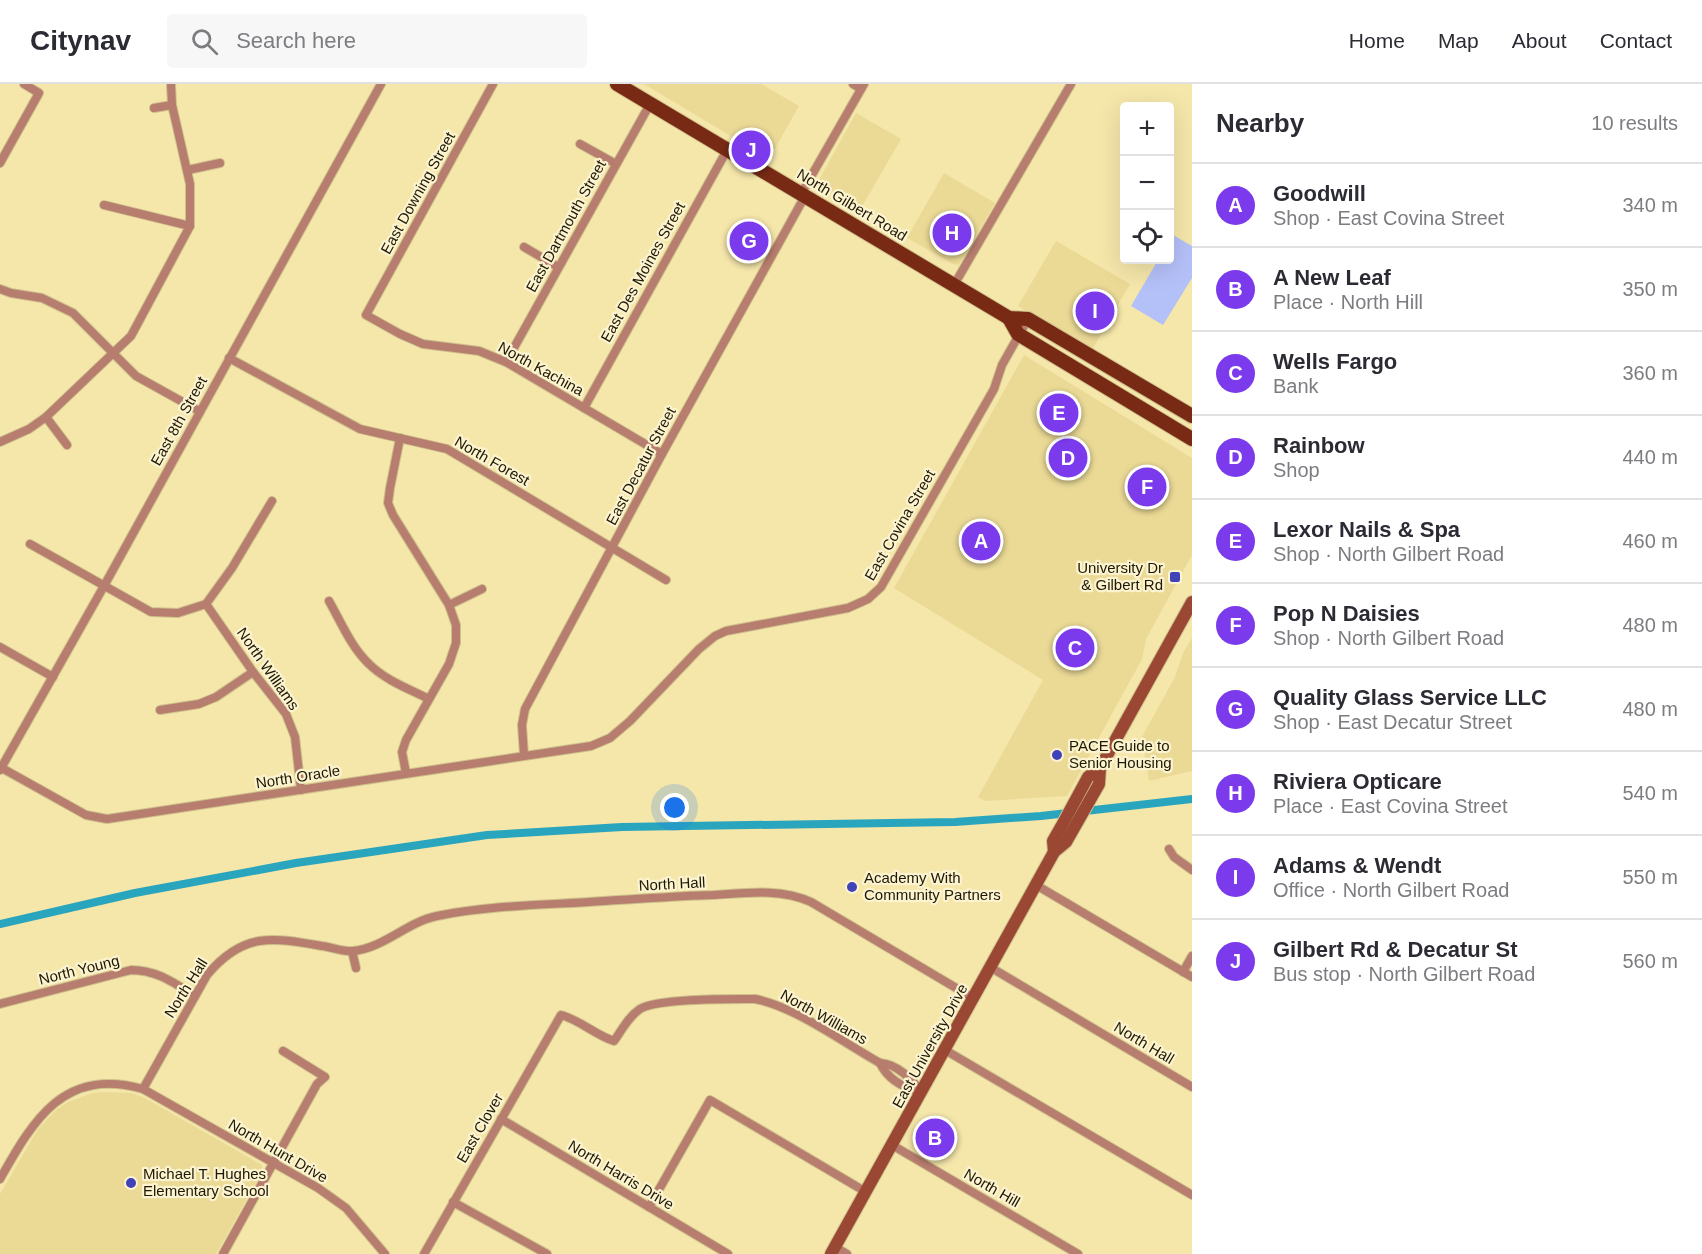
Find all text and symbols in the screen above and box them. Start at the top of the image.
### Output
search box [167,14,587,68]
text: Citynav [30,25,131,56]
icon: search [188,25,221,58]
text: Search here [236,28,356,53]
text: Home [1349,29,1405,52]
text: Map [1438,29,1479,52]
text: About [1512,29,1567,52]
text: Contact [1600,29,1672,52]
map controls [1120,102,1174,264]
button: + [1120,102,1174,156]
text: Nearby [1216,108,1304,138]
text: 10 results [1591,112,1678,134]
street label: East Downing Street [377,128,459,257]
pin: J [732,128,771,172]
street label: East Dartmouth Street [522,156,609,295]
button: − [1120,156,1174,210]
street label: North Gilbert Road [794,165,910,244]
text: Goodwill [1273,181,1366,206]
text: A [1228,194,1243,216]
text: 340 m [1622,194,1678,216]
street label: East Des Moines Street [597,198,689,345]
text: Shop · East Covina Street [1273,207,1504,229]
pin: H [932,210,972,256]
button: locate [1120,210,1174,264]
pin: G [730,218,768,264]
text: A New Leaf [1273,265,1391,290]
text: B [1228,278,1243,300]
text: 350 m [1622,278,1678,300]
pin: I [1076,288,1114,334]
text: Place · North Hill [1273,291,1423,313]
street label: North Kachina [496,338,588,399]
text: Wells Fargo [1273,349,1397,374]
text: C [1228,362,1243,384]
text: 360 m [1622,362,1678,384]
street label: East 8th Street [147,373,210,468]
text: Bank [1273,375,1319,397]
pin: E [1040,390,1078,436]
street label: East Decatur Street [602,403,679,528]
street label: North Forest [452,432,533,489]
text: Rainbow [1273,433,1365,458]
pin: D [1048,436,1088,481]
text: D [1228,446,1243,468]
text: 440 m [1622,446,1678,468]
text: Shop [1273,459,1320,481]
pin: F [1128,464,1166,510]
street label: East Covina Street [861,466,939,583]
text: Lexor Nails & Spa [1273,517,1460,542]
pin: A [962,518,1000,564]
text: E [1229,530,1242,552]
text: 460 m [1622,530,1678,552]
text: Shop · North Gilbert Road [1273,543,1504,565]
place label: University Dr & Gilbert Rd [1077,559,1163,593]
marker: University Dr & Gilbert Rd [1168,570,1182,584]
text: Pop N Daisies [1273,601,1420,626]
text: F [1229,614,1242,636]
text: 480 m [1622,614,1678,636]
street label: North Williams [234,624,303,713]
pin: C [1056,626,1094,670]
text: Shop · North Gilbert Road [1273,627,1504,649]
text: Quality Glass Service LLC [1273,685,1547,710]
text: G [1228,698,1243,720]
text: 480 m [1622,698,1678,720]
text: Shop · East Decatur Street [1273,711,1512,733]
place label: PACE Guide to Senior Housing [1069,737,1172,771]
marker: PACE Guide to Senior Housing [1050,748,1064,762]
street label: North Oracle [255,761,341,792]
text: Riviera Opticare [1273,769,1442,794]
text: H [1228,782,1243,804]
text: 540 m [1622,782,1678,804]
your location [660,793,689,822]
text: Place · East Covina Street [1273,795,1508,817]
text: Adams & Wendt [1273,853,1441,878]
text: I [1233,866,1238,888]
text: 550 m [1622,866,1678,888]
place label: Academy With Community Partners [864,869,1001,903]
street label: North Hall [638,873,706,894]
text: Office · North Gilbert Road [1273,879,1509,901]
marker: Academy With Community Partners [845,880,859,894]
text: Gilbert Rd & Decatur St [1273,937,1517,962]
text: J [1230,950,1241,972]
text: 560 m [1622,950,1678,972]
street label: North Young [37,951,121,988]
street label: North Hall [161,955,210,1021]
text: Bus stop · North Gilbert Road [1273,963,1535,985]
street label: East University Drive [888,981,971,1111]
street label: North Williams [778,986,871,1047]
street label: North Hall [1111,1018,1177,1067]
street label: East Clover [453,1090,506,1166]
street label: North Hunt Drive [226,1115,331,1186]
pin: B [916,1116,954,1160]
street label: North Harris Drive [565,1136,677,1213]
place label: Michael T. Hughes Elementary School [143,1165,269,1199]
street label: North Hill [961,1165,1023,1210]
marker: Michael T. Hughes Elementary School [124,1176,138,1190]

